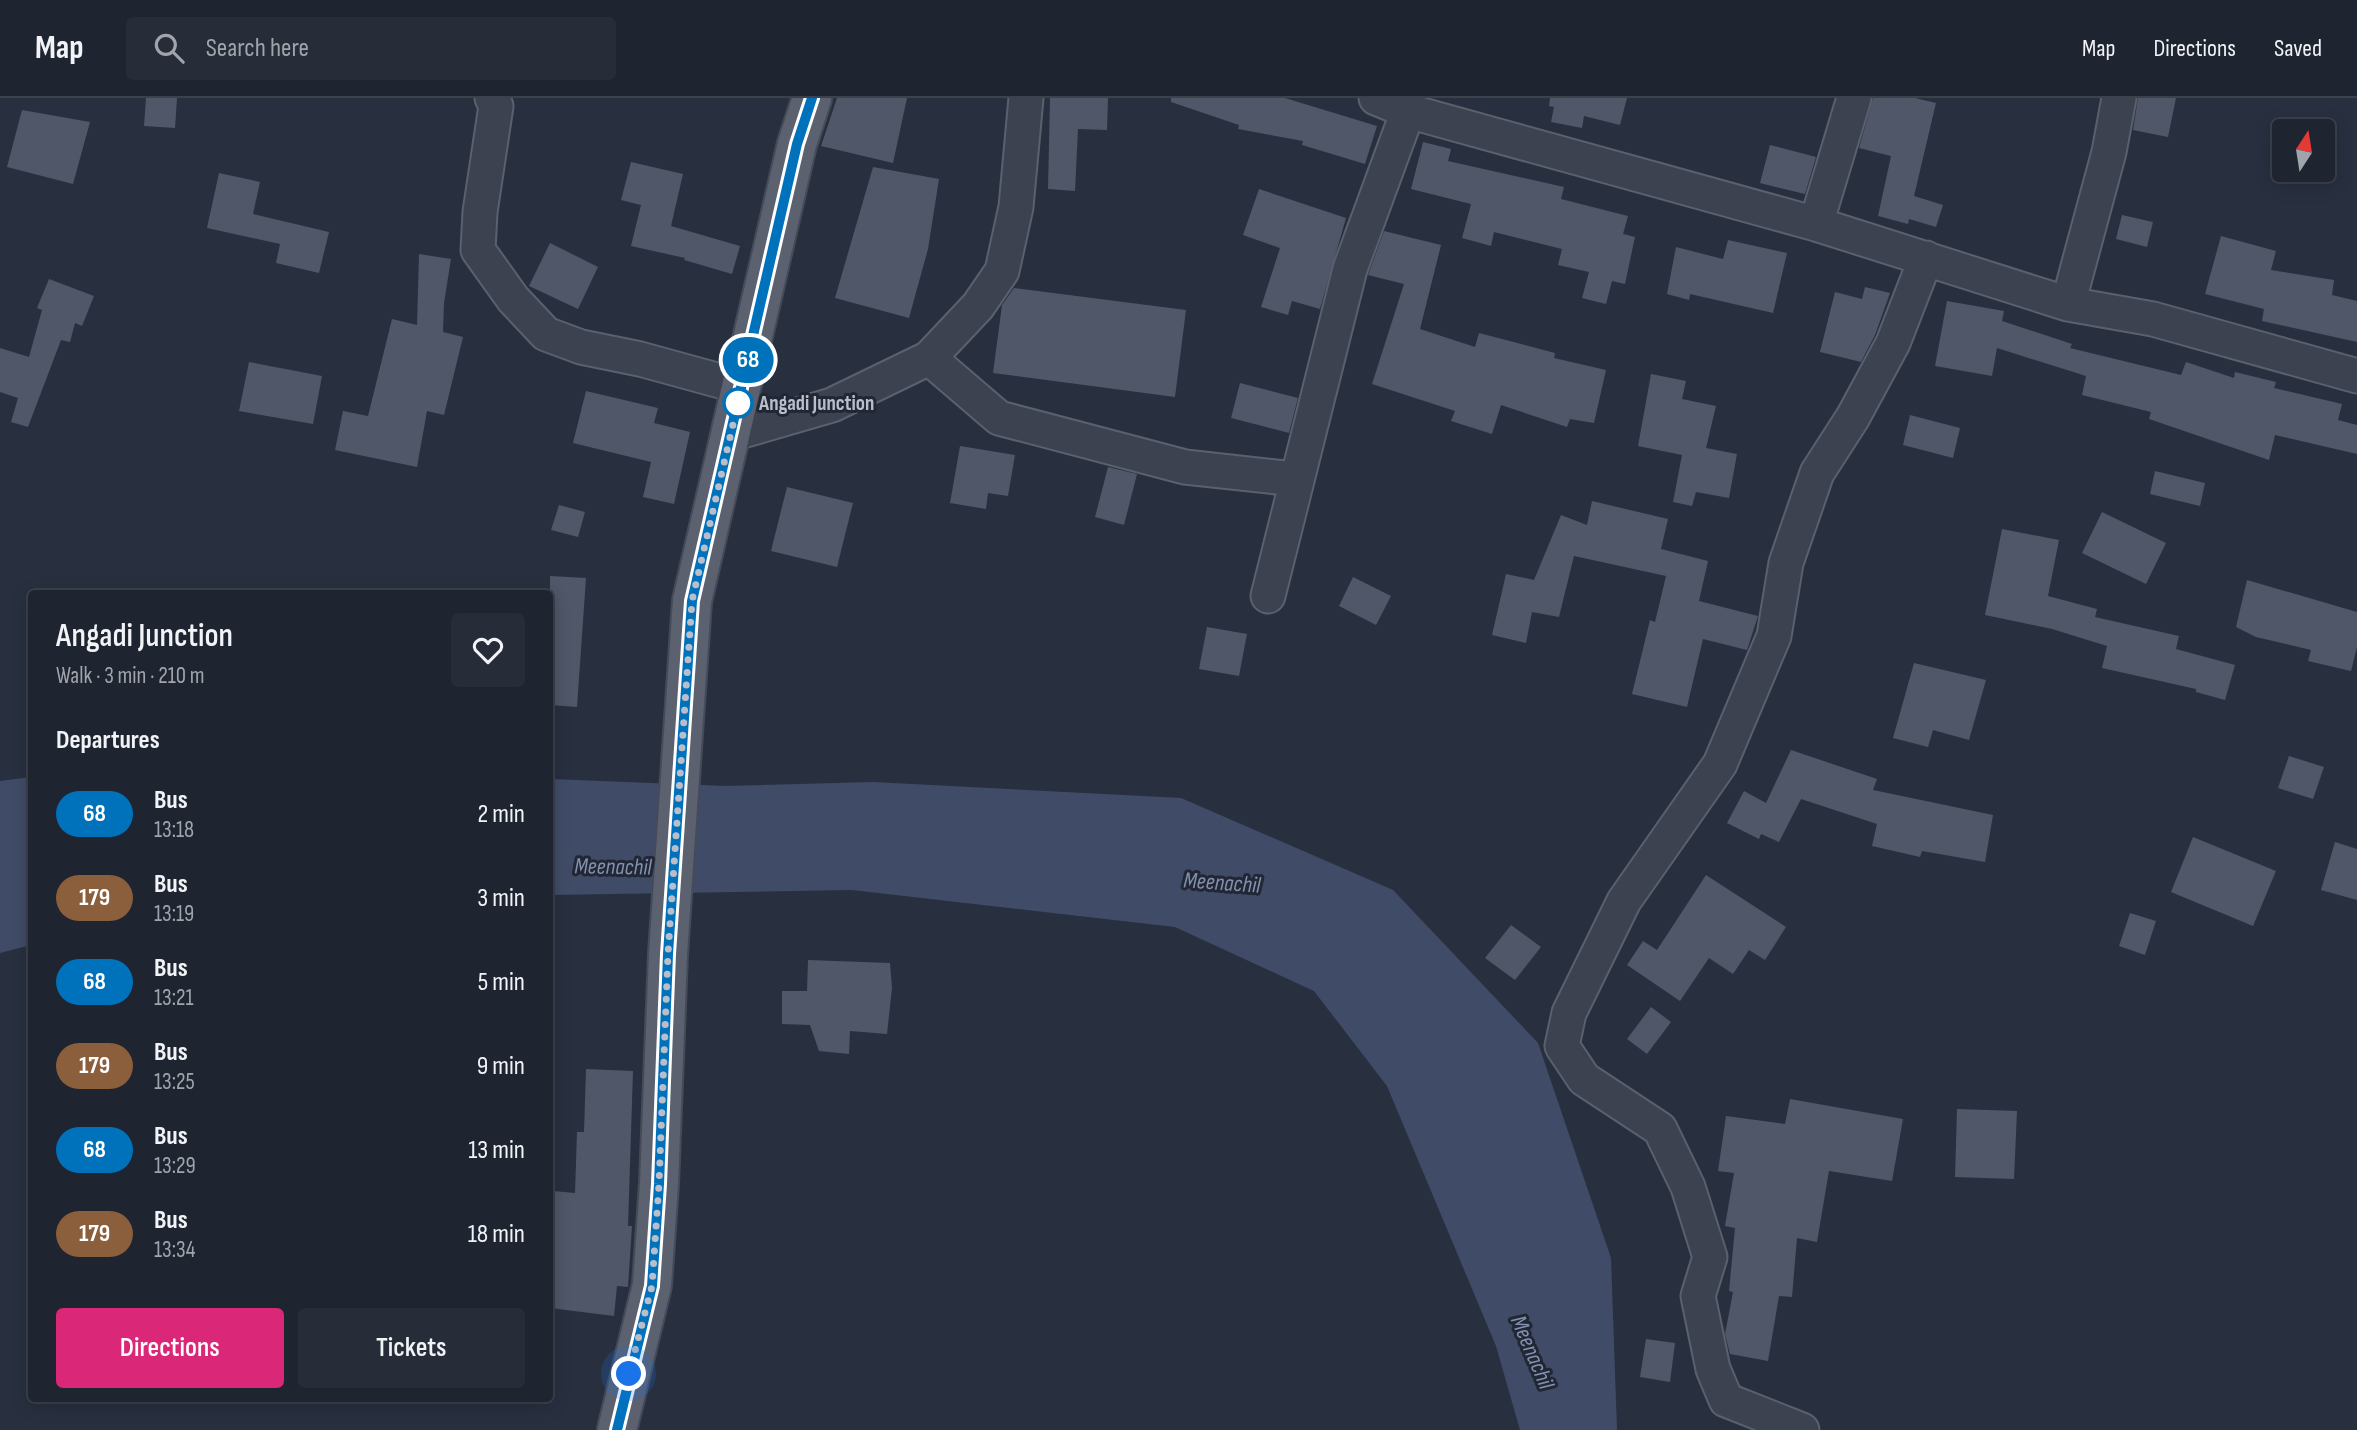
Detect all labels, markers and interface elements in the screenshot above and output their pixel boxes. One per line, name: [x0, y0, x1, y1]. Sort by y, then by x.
search box: [126, 17, 616, 80]
text: Map: [35, 28, 84, 68]
icon: search: [150, 29, 188, 67]
text: Search here: [206, 33, 309, 64]
text: Map: [2082, 34, 2115, 63]
text: Directions: [2153, 34, 2236, 63]
text: Saved: [2274, 34, 2322, 63]
north arrow: [2272, 119, 2334, 182]
map controls: [2272, 119, 2335, 182]
line badge: 68: [716, 337, 780, 383]
text: 68: [737, 345, 759, 374]
marker: Angadi Junction: [723, 388, 753, 418]
place label: Angadi Junction: [758, 391, 874, 416]
button: heart: [451, 613, 525, 687]
text: Angadi Junction: [56, 616, 233, 656]
text: Walk · 3 min · 210 m: [56, 662, 205, 690]
text: Departures: [56, 725, 160, 756]
text: Bus: [154, 785, 188, 816]
text: 68: [83, 799, 106, 828]
text: 2 min: [477, 799, 525, 830]
text: 13:18: [154, 816, 194, 844]
water label: Meenachil: [574, 852, 653, 882]
water label: Meenachil: [1182, 866, 1262, 900]
text: Bus: [154, 869, 188, 900]
text: 179: [79, 883, 110, 912]
text: 3 min: [477, 883, 525, 914]
text: 13:19: [154, 900, 194, 928]
text: Bus: [154, 953, 188, 984]
text: 68: [83, 967, 106, 996]
text: 5 min: [478, 967, 525, 998]
text: 13:21: [154, 984, 194, 1012]
text: Bus: [154, 1037, 188, 1068]
text: 179: [79, 1051, 110, 1080]
text: 9 min: [477, 1051, 525, 1082]
text: 13:25: [154, 1068, 195, 1096]
text: Bus: [154, 1121, 188, 1152]
text: 68: [83, 1135, 106, 1164]
text: 13 min: [468, 1135, 525, 1166]
text: 13:29: [154, 1152, 196, 1180]
text: Bus: [154, 1205, 188, 1236]
text: 179: [79, 1219, 110, 1248]
text: 18 min: [468, 1219, 525, 1250]
text: 13:34: [154, 1236, 195, 1264]
button: Directions: [56, 1308, 284, 1388]
button: Tickets: [298, 1308, 525, 1388]
water label: Meenachil: [1504, 1311, 1560, 1394]
your location: [611, 1356, 646, 1391]

